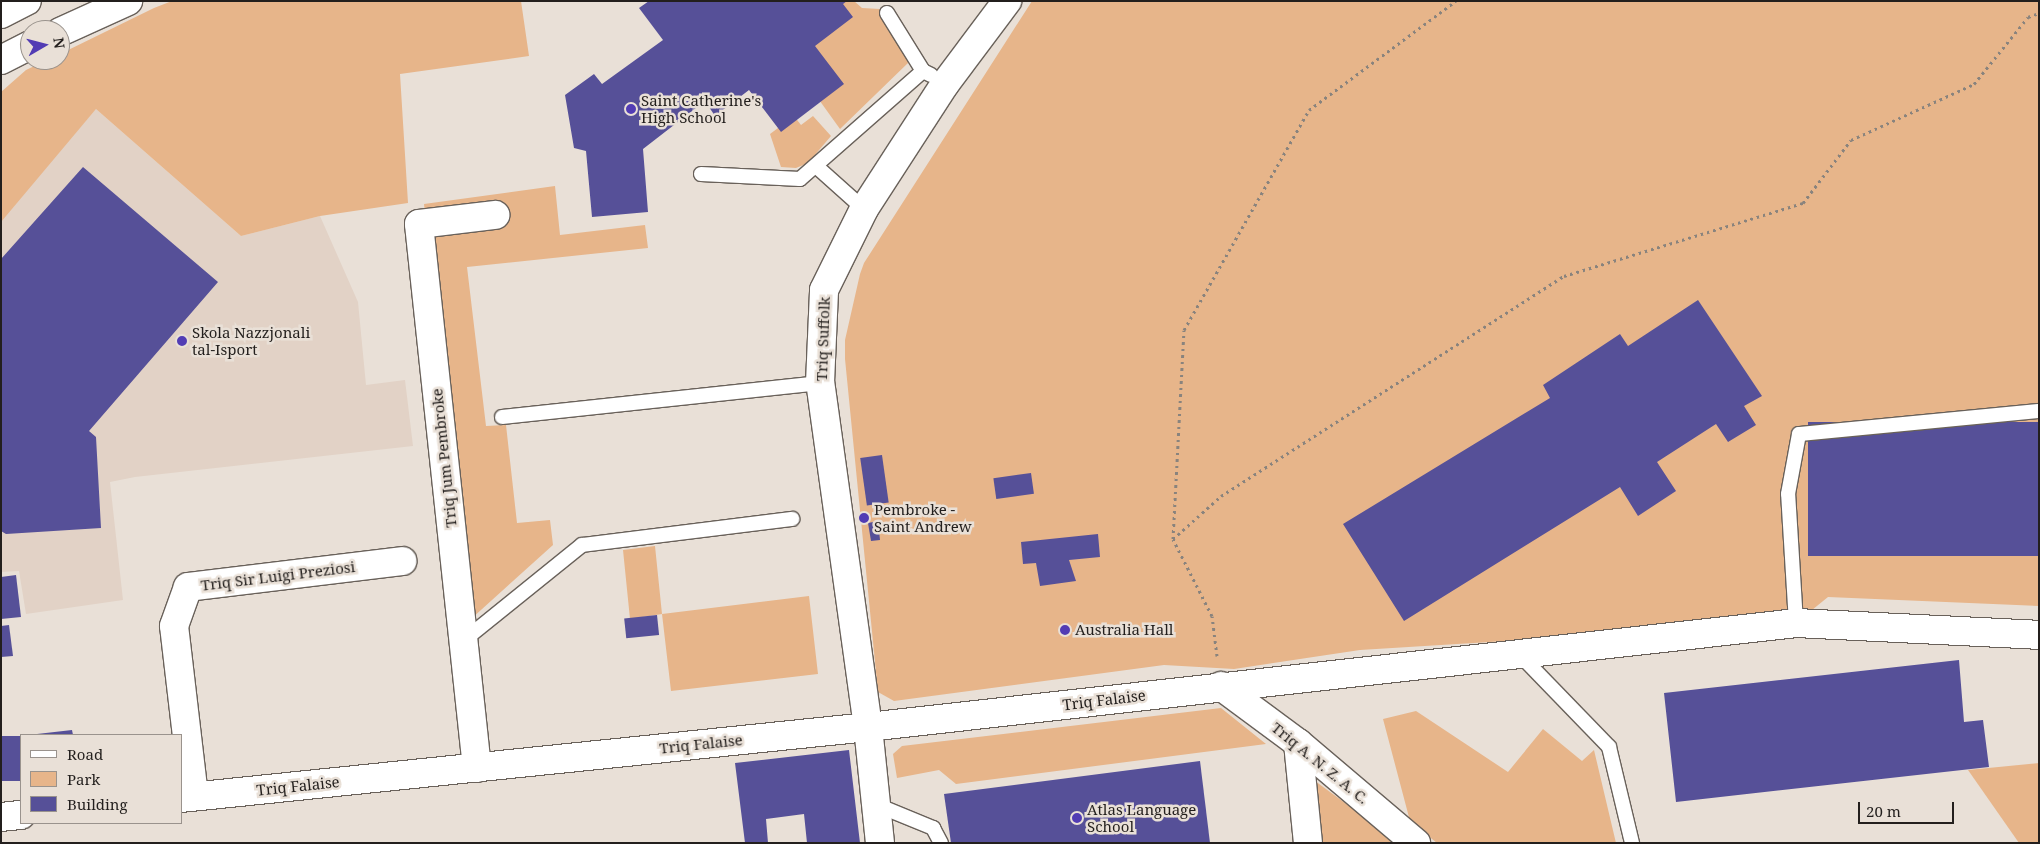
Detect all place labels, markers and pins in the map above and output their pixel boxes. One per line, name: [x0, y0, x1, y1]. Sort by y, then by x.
place label: Saint Catherine's High School: [641, 91, 761, 126]
marker: Saint Catherine's High School: [625, 103, 637, 115]
place label: Skola Nazzjonali tal-Isport: [192, 323, 310, 358]
marker: Skola Nazzjonali tal-Isport: [176, 335, 188, 347]
place label: Pembroke - Saint Andrew: [874, 500, 972, 535]
marker: Pembroke - Saint Andrew: [858, 512, 870, 524]
place label: Australia Hall: [1075, 621, 1173, 639]
marker: Australia Hall: [1059, 624, 1071, 636]
place label: Atlas Language School: [1087, 800, 1196, 835]
marker: Atlas Language School: [1071, 812, 1083, 824]

